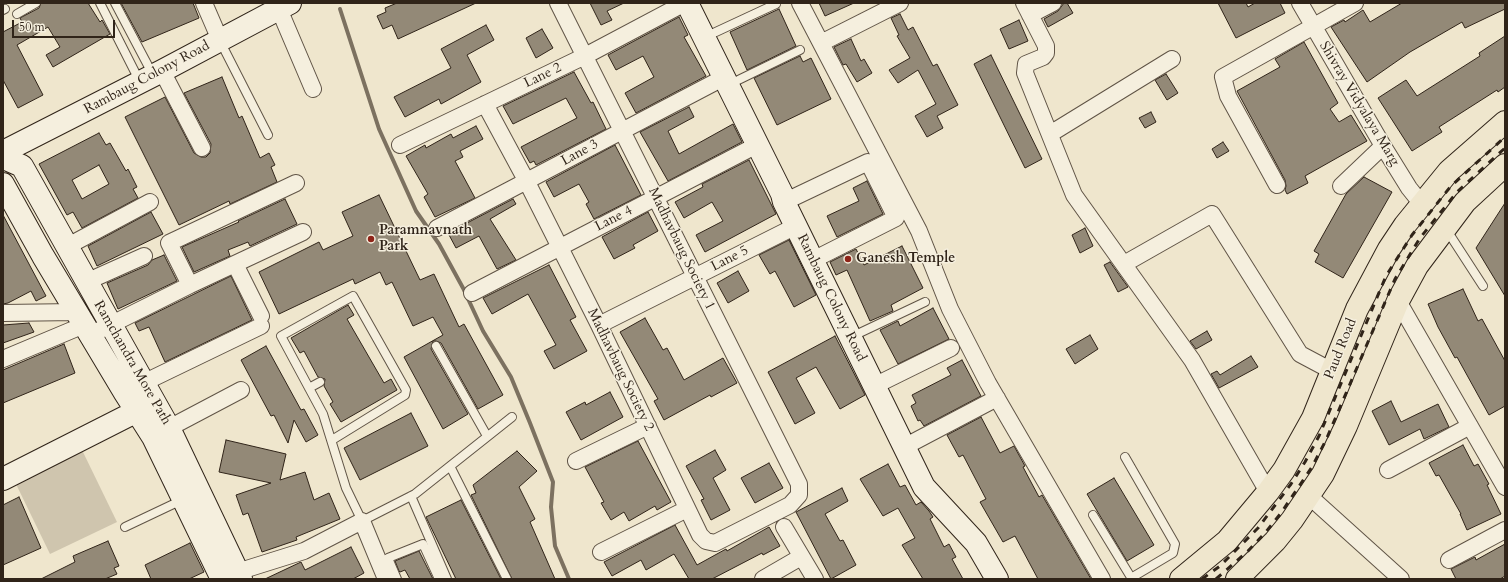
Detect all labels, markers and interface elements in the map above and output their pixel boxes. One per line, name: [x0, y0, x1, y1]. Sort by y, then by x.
scale bar: [14, 12, 117, 38]
text: 50 m: [19, 19, 45, 35]
street label: Rambaug Colony Road: [81, 38, 213, 118]
street label: Shivray Vidyalaya Marg: [1315, 39, 1403, 169]
street label: Lane 2: [521, 60, 565, 92]
street label: Lane 3: [559, 136, 601, 170]
street label: Madhavbaug Society 1: [644, 185, 718, 313]
street label: Lane 4: [592, 202, 636, 236]
place label: Paramnavnath Park: [379, 223, 472, 256]
street label: Rambaug Colony Road: [793, 232, 869, 364]
marker: Paramnavnath Park: [366, 234, 376, 244]
street label: Lane 5: [708, 242, 752, 276]
place label: Ganesh Temple: [856, 251, 955, 267]
marker: Ganesh Temple: [843, 254, 853, 264]
street label: Ramchandra More Path: [90, 298, 174, 428]
street label: Madhavbaug Society 2: [583, 306, 657, 434]
street label: Paud Road: [1321, 316, 1361, 382]

